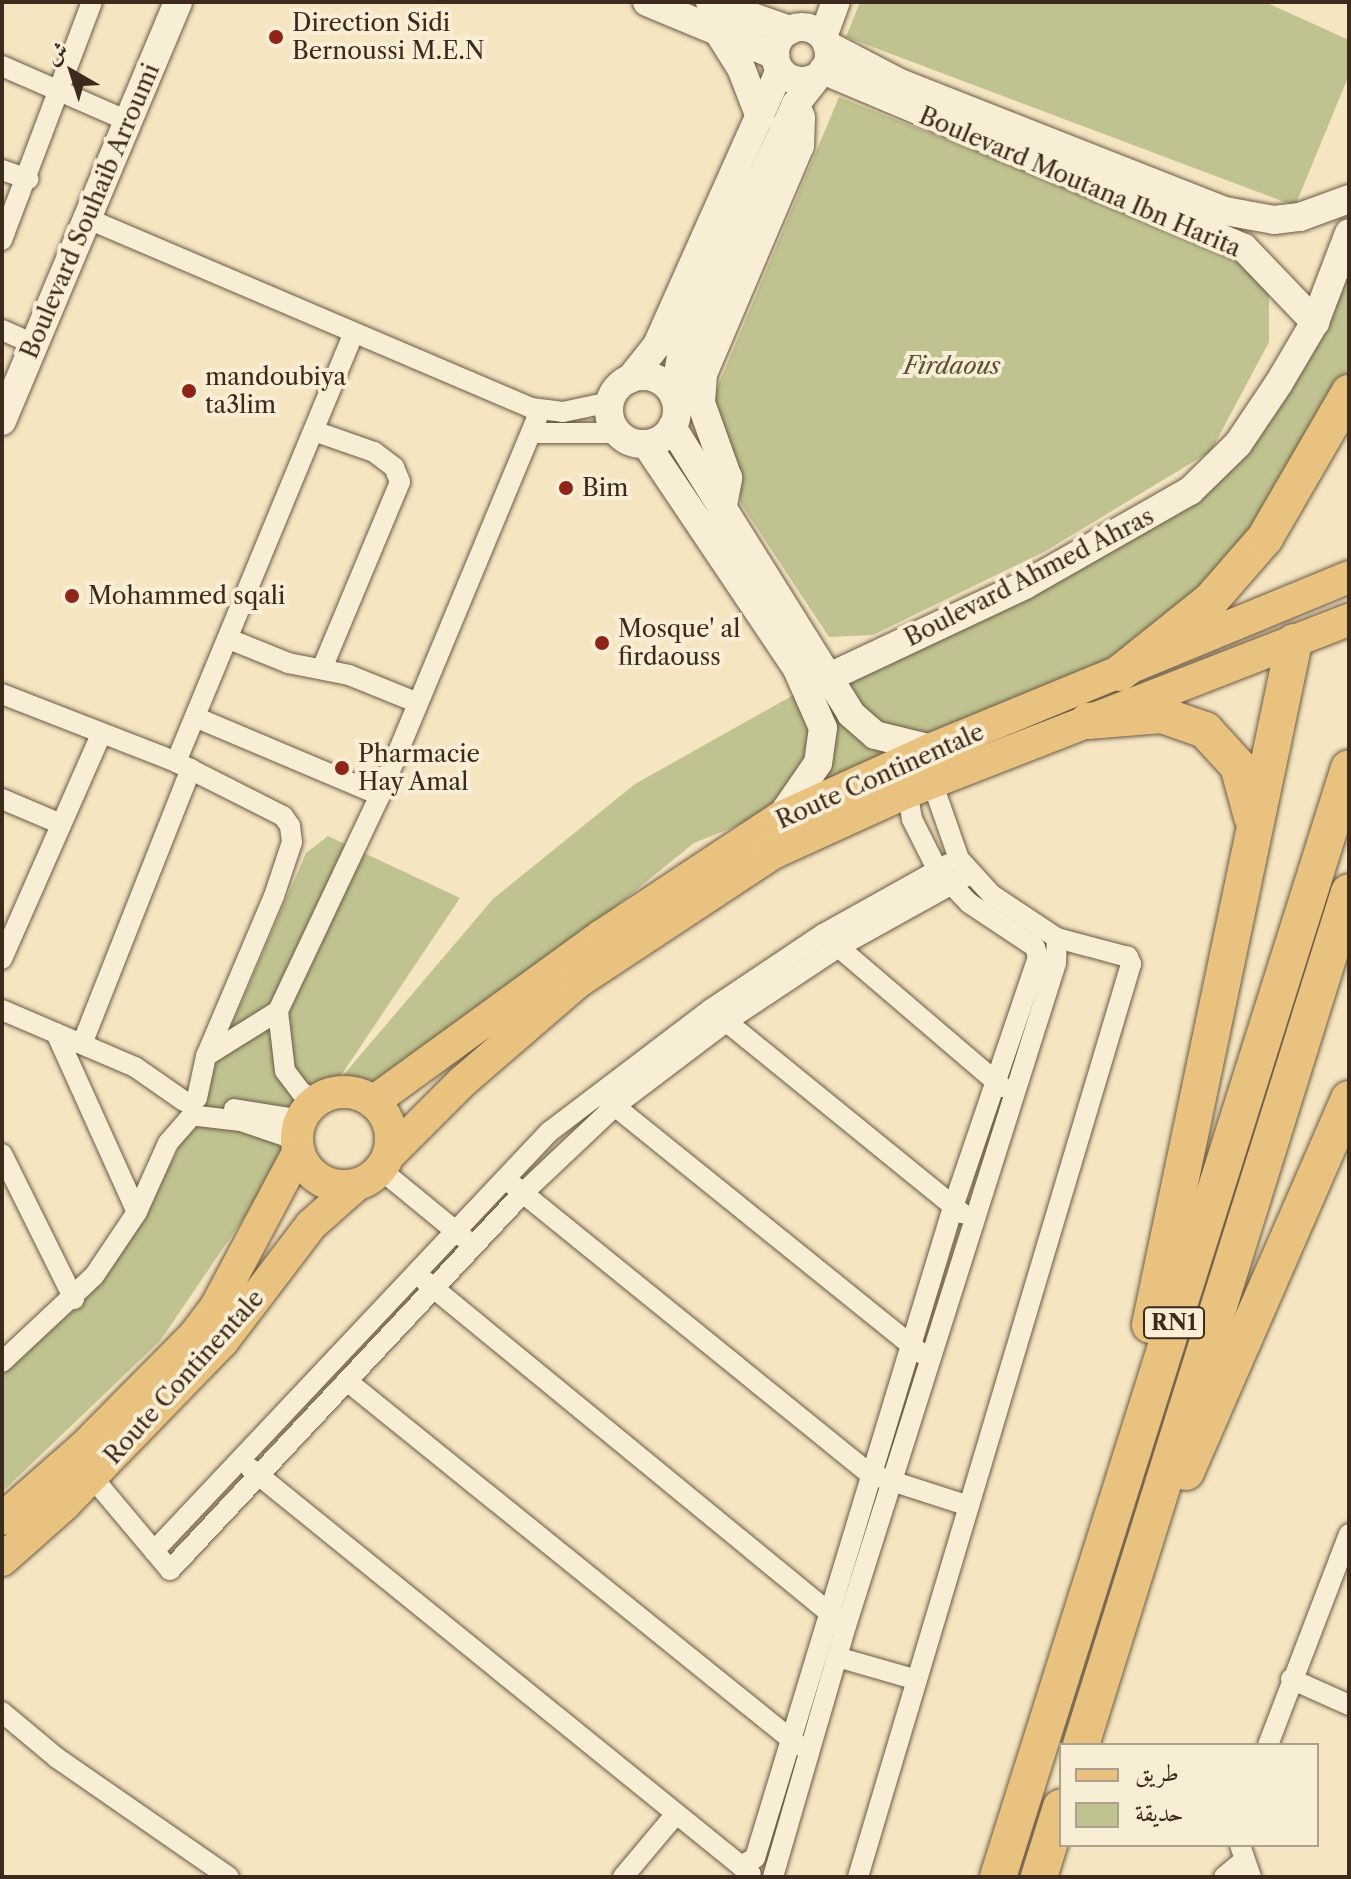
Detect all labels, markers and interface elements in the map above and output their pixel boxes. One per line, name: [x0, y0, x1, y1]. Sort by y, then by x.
place label: Direction Sidi Bernoussi M.E.N: [292, 9, 485, 65]
marker: Direction Sidi Bernoussi M.E.N: [267, 28, 285, 46]
north arrow: [32, 32, 112, 112]
text: ش: [40, 36, 74, 70]
street label: Boulevard Souhaib Arroumi: [14, 59, 166, 363]
street label: Boulevard Moutana Ibn Harita: [915, 101, 1245, 263]
park label: Firdaous: [903, 352, 1001, 380]
place label: mandoubiya ta3lim: [205, 363, 346, 419]
marker: mandoubiya ta3lim: [180, 382, 198, 400]
place label: Bim: [582, 474, 628, 502]
marker: Bim: [557, 479, 575, 497]
street label: Boulevard Ahmed Ahras: [899, 501, 1159, 653]
place label: Mohammed sqali: [88, 582, 285, 610]
marker: Mohammed sqali: [63, 587, 81, 605]
place label: Mosque' al firdaouss: [618, 615, 741, 671]
marker: Mosque' al firdaouss: [593, 634, 611, 652]
street label: Route Continentale: [772, 717, 988, 835]
place label: Pharmacie Hay Amal: [358, 740, 480, 796]
marker: Pharmacie Hay Amal: [333, 759, 351, 777]
street label: Route Continentale: [98, 1284, 270, 1470]
road number: RN1: [1142, 1305, 1206, 1341]
legend: [1059, 1743, 1319, 1847]
text: طريق: [1135, 1758, 1179, 1787]
text: حديقة: [1135, 1798, 1184, 1827]

